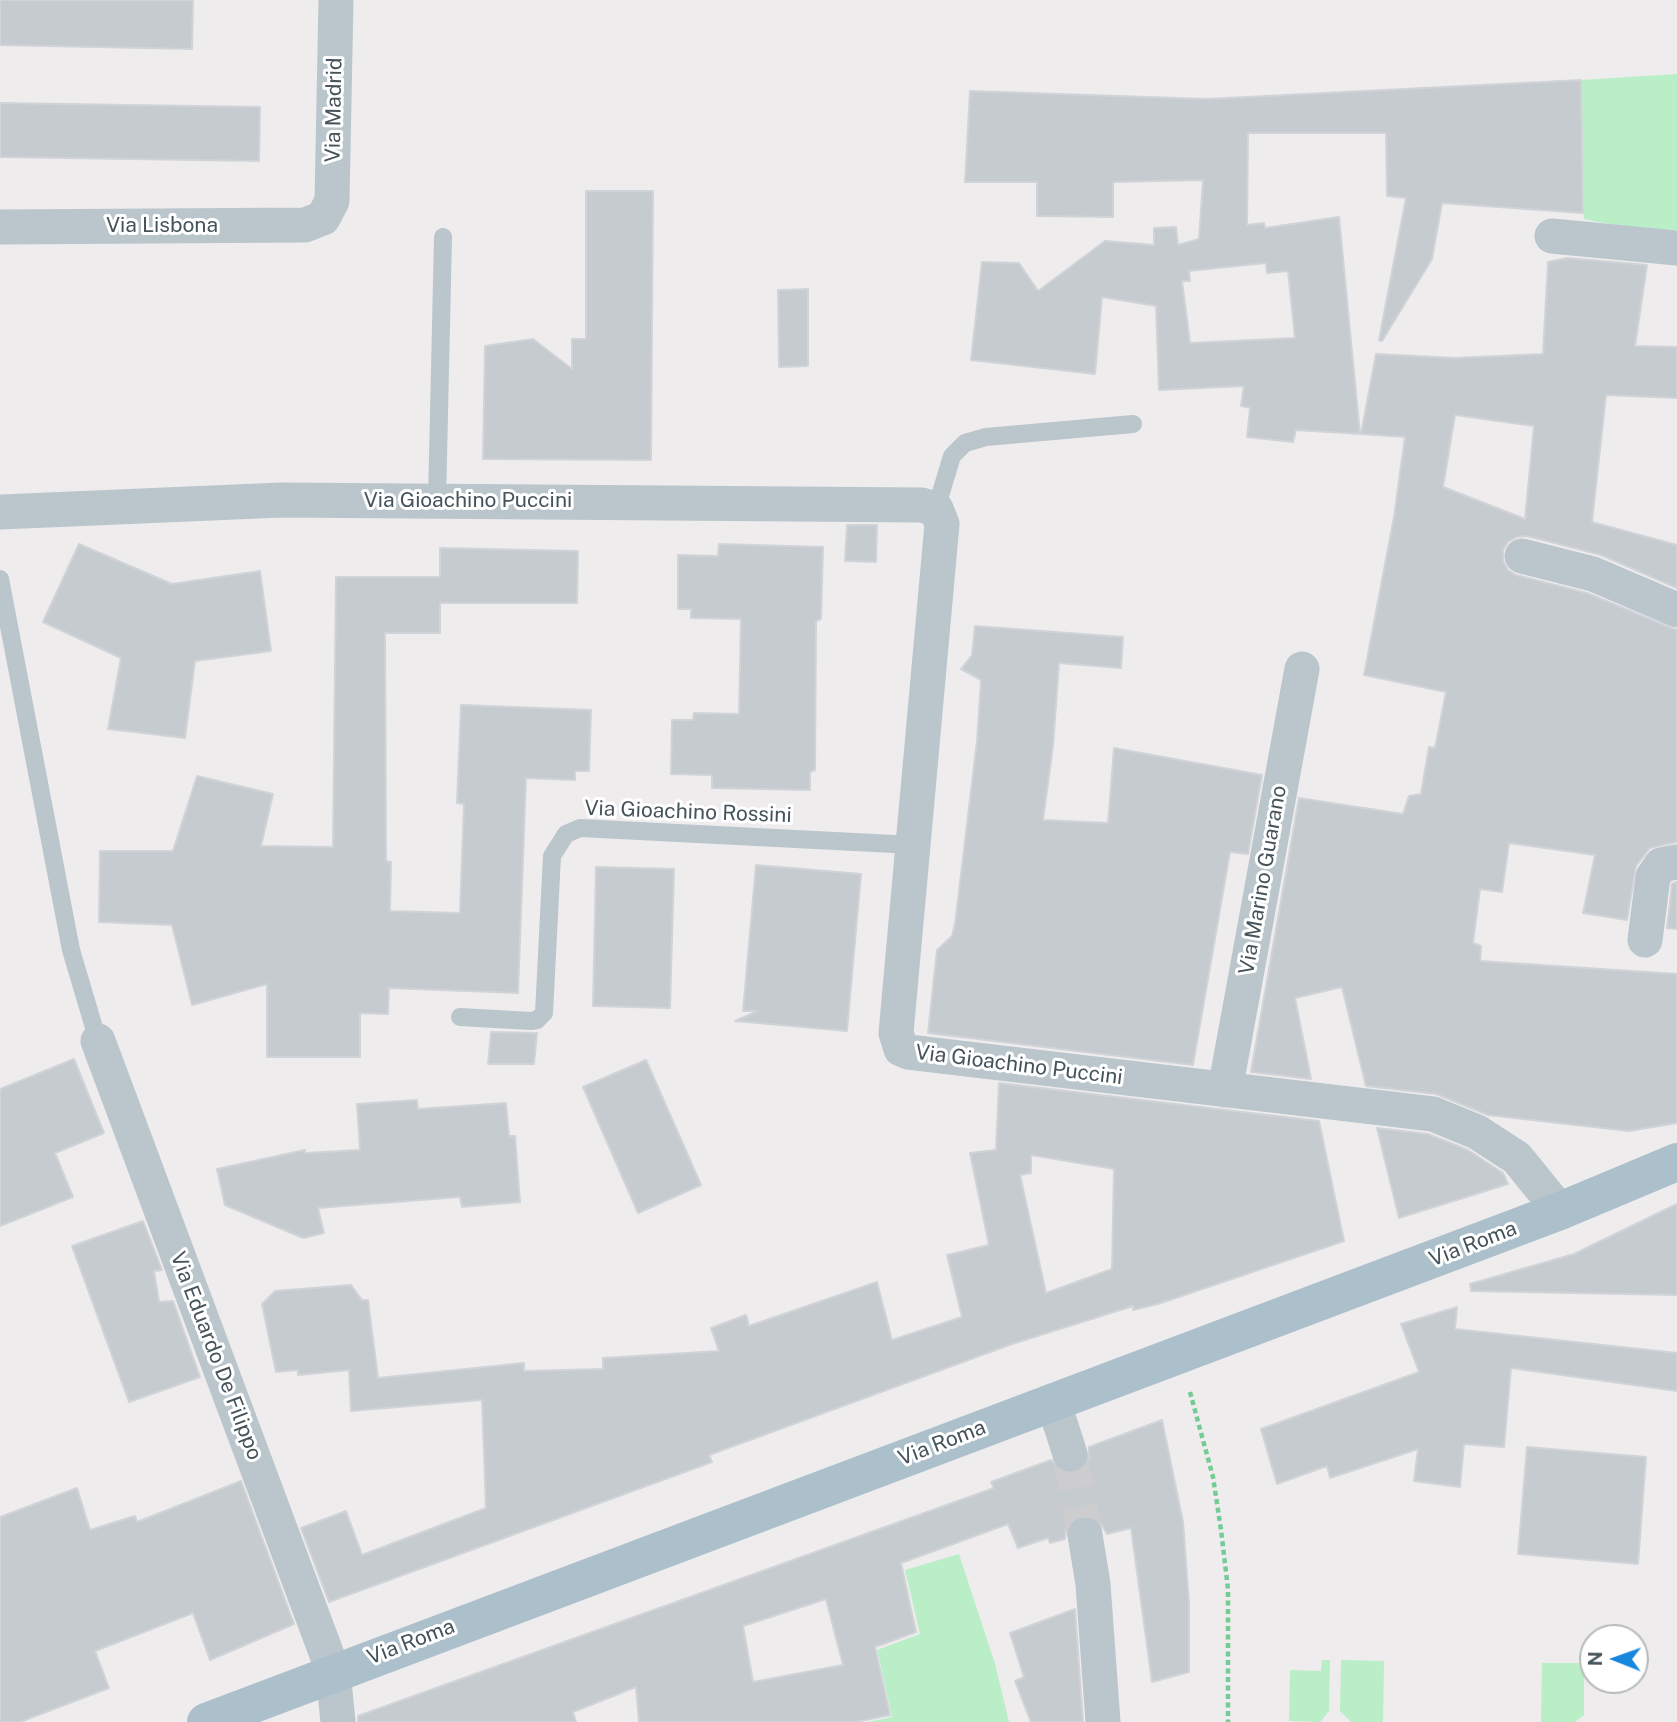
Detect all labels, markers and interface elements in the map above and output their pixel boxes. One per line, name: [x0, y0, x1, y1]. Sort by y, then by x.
street label: Via Madrid: [320, 57, 348, 163]
street label: Via Lisbona: [106, 213, 218, 239]
street label: Via Gioachino Puccini: [364, 488, 572, 514]
street label: Via Marino Guarano: [1234, 784, 1292, 976]
street label: Via Gioachino Rossini: [584, 796, 792, 828]
street label: Via Gioachino Puccini: [914, 1040, 1124, 1090]
street label: Via Roma: [1426, 1216, 1520, 1272]
street label: Via Eduardo De Filippo: [165, 1248, 267, 1464]
street label: Via Roma: [895, 1415, 989, 1471]
street label: Via Roma: [364, 1614, 458, 1670]
north arrow: [1579, 1624, 1649, 1694]
text: N: [1584, 1651, 1606, 1666]

